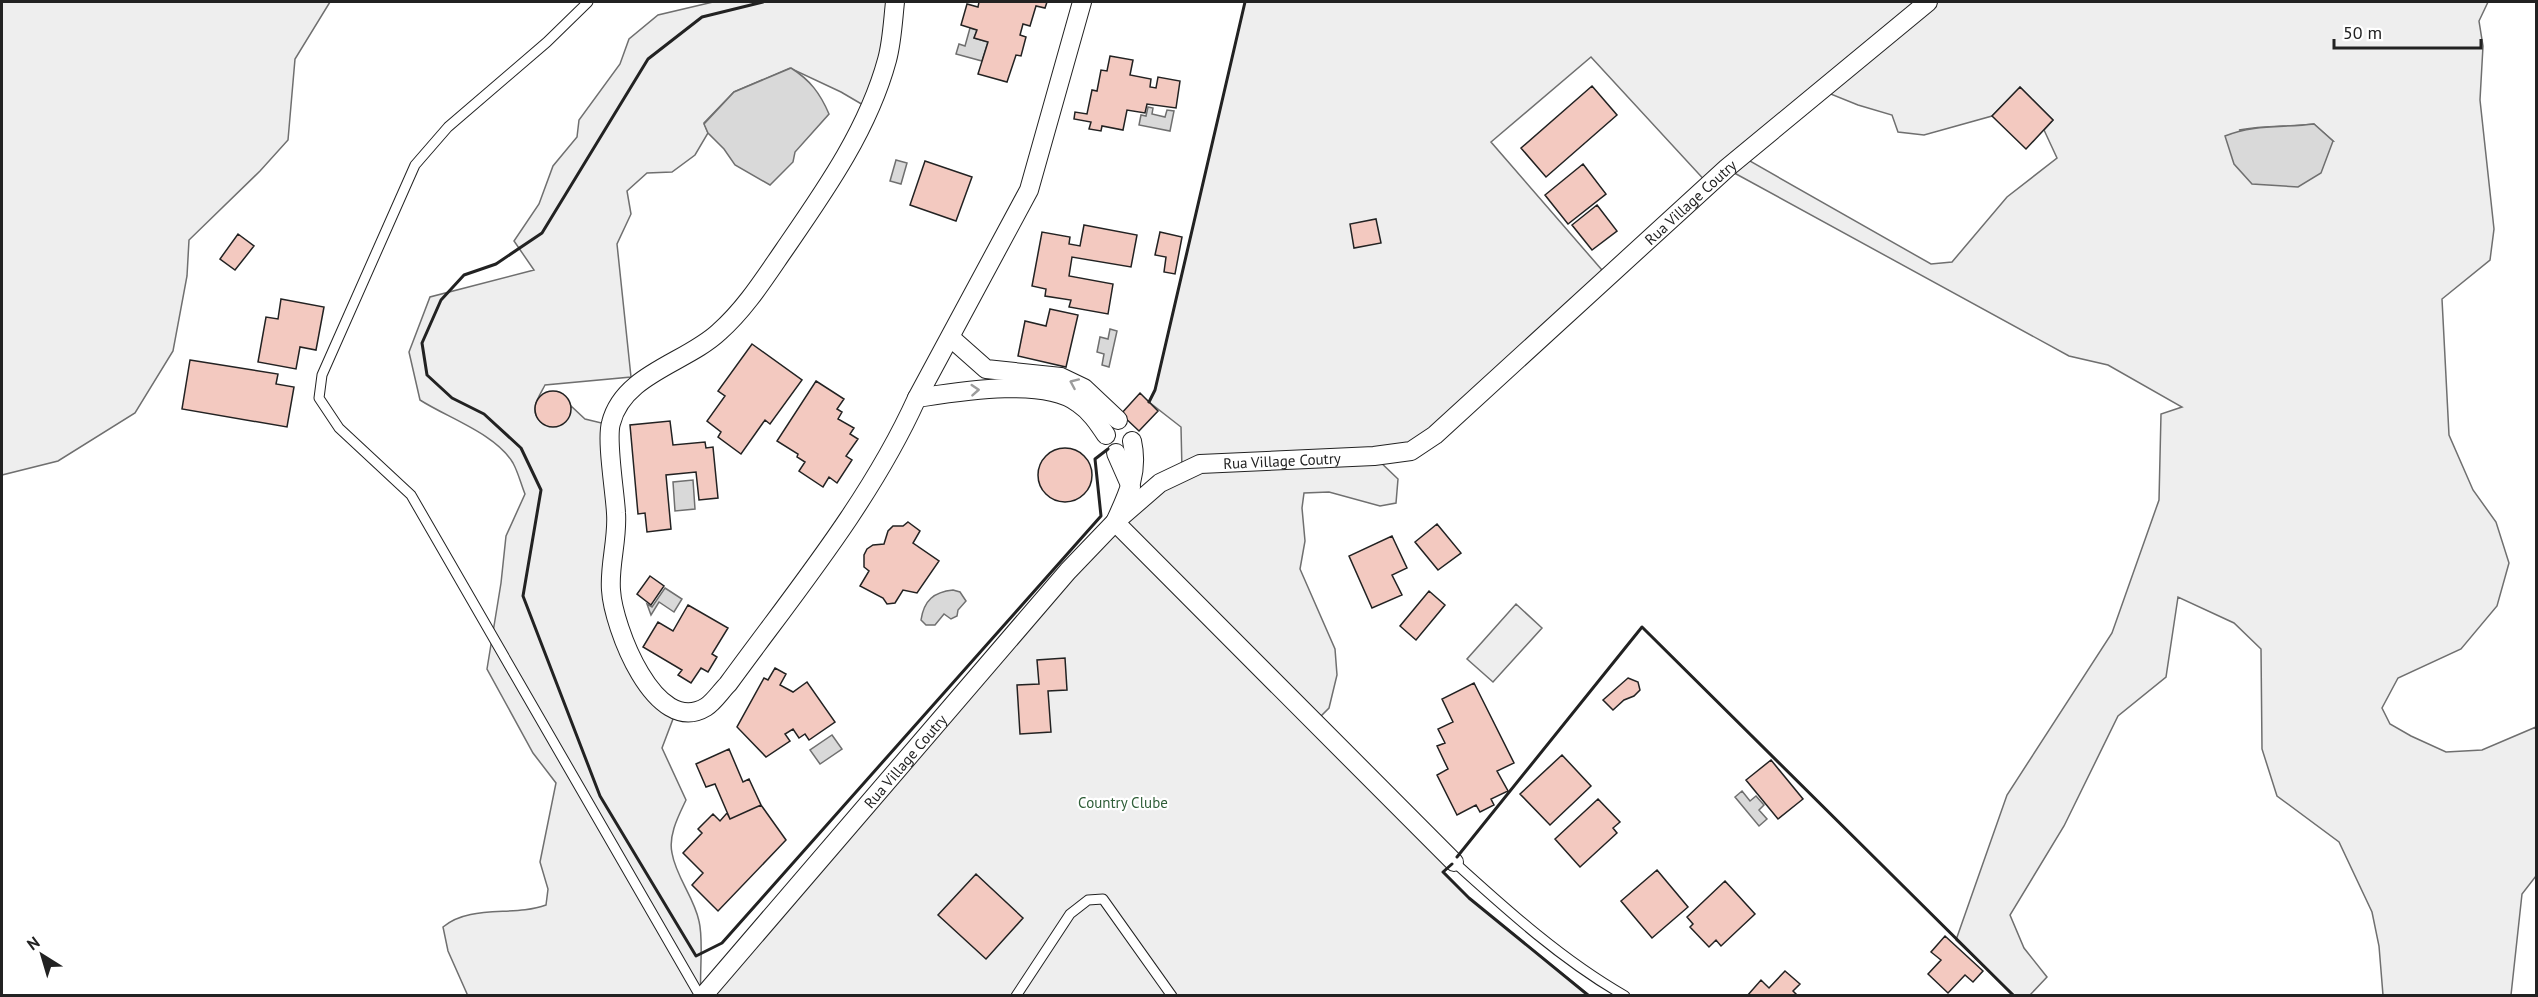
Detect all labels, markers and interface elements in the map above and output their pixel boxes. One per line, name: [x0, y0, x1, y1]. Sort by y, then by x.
scale bar: [2334, 12, 2481, 50]
text: 50 m: [2343, 21, 2382, 44]
street label: Rua Village Coutry: [1640, 155, 1740, 248]
one-way arrow: [1069, 379, 1080, 391]
one-way arrow: [970, 384, 979, 397]
street label: Rua Village Coutry: [1223, 448, 1341, 472]
street label: Rua Village Coutry: [859, 710, 951, 812]
park label: Country Clube: [1078, 793, 1168, 812]
north arrow: [12, 925, 72, 985]
text: N: [23, 932, 43, 954]

